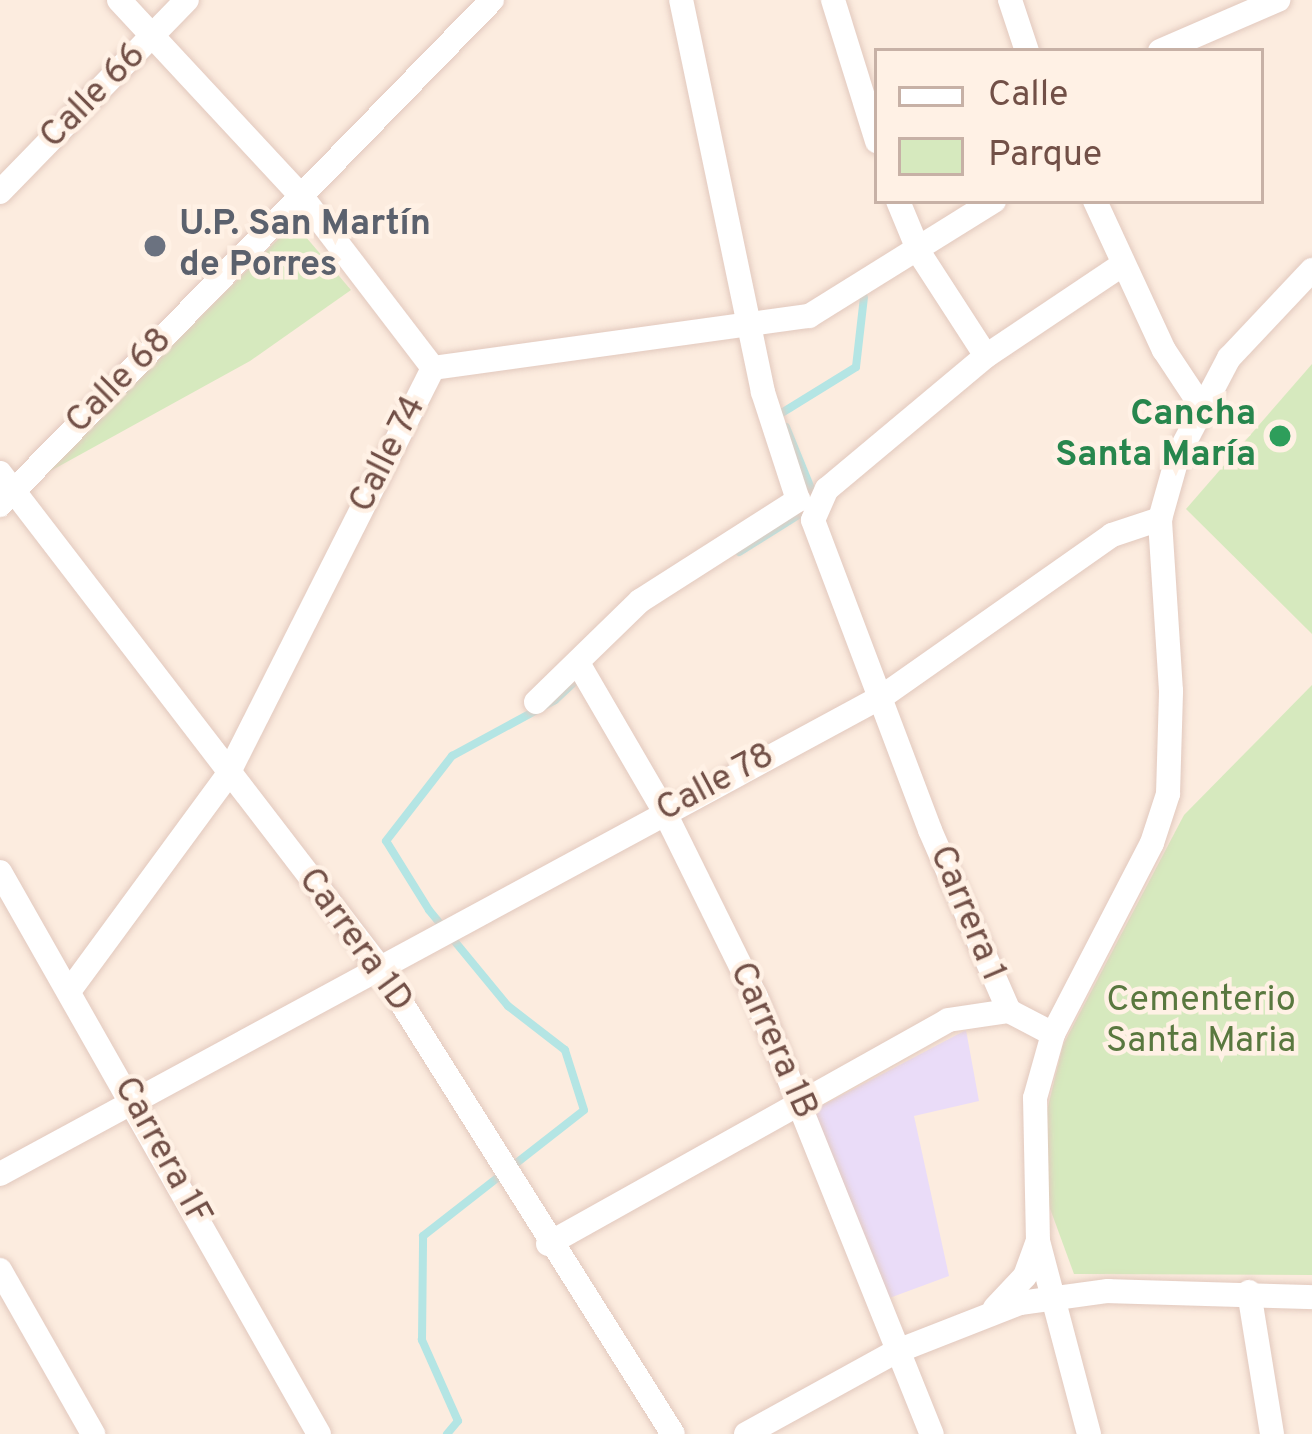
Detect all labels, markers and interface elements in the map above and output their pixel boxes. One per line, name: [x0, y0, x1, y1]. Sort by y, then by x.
street label: Calle 66: [32, 35, 156, 159]
legend: [874, 48, 1264, 204]
text: Calle: [988, 73, 1068, 119]
text: Parque: [988, 133, 1102, 179]
place label: U.P. San Martín de Porres: [179, 203, 431, 288]
marker: U.P. San Martín de Porres: [142, 233, 168, 259]
street label: Calle 68: [58, 320, 182, 444]
street label: Calle 74: [341, 389, 437, 521]
place label: Cancha Santa María: [1055, 393, 1256, 478]
marker: Cancha Santa María: [1267, 423, 1293, 449]
street label: Calle 78: [649, 735, 783, 833]
street label: Carrera 1: [918, 840, 1014, 988]
street label: Carrera 1D: [287, 860, 421, 1022]
street label: Carrera 1B: [718, 956, 826, 1126]
park label: Cementerio Santa Maria: [1106, 979, 1296, 1064]
street label: Carrera 1F: [102, 1070, 220, 1234]

